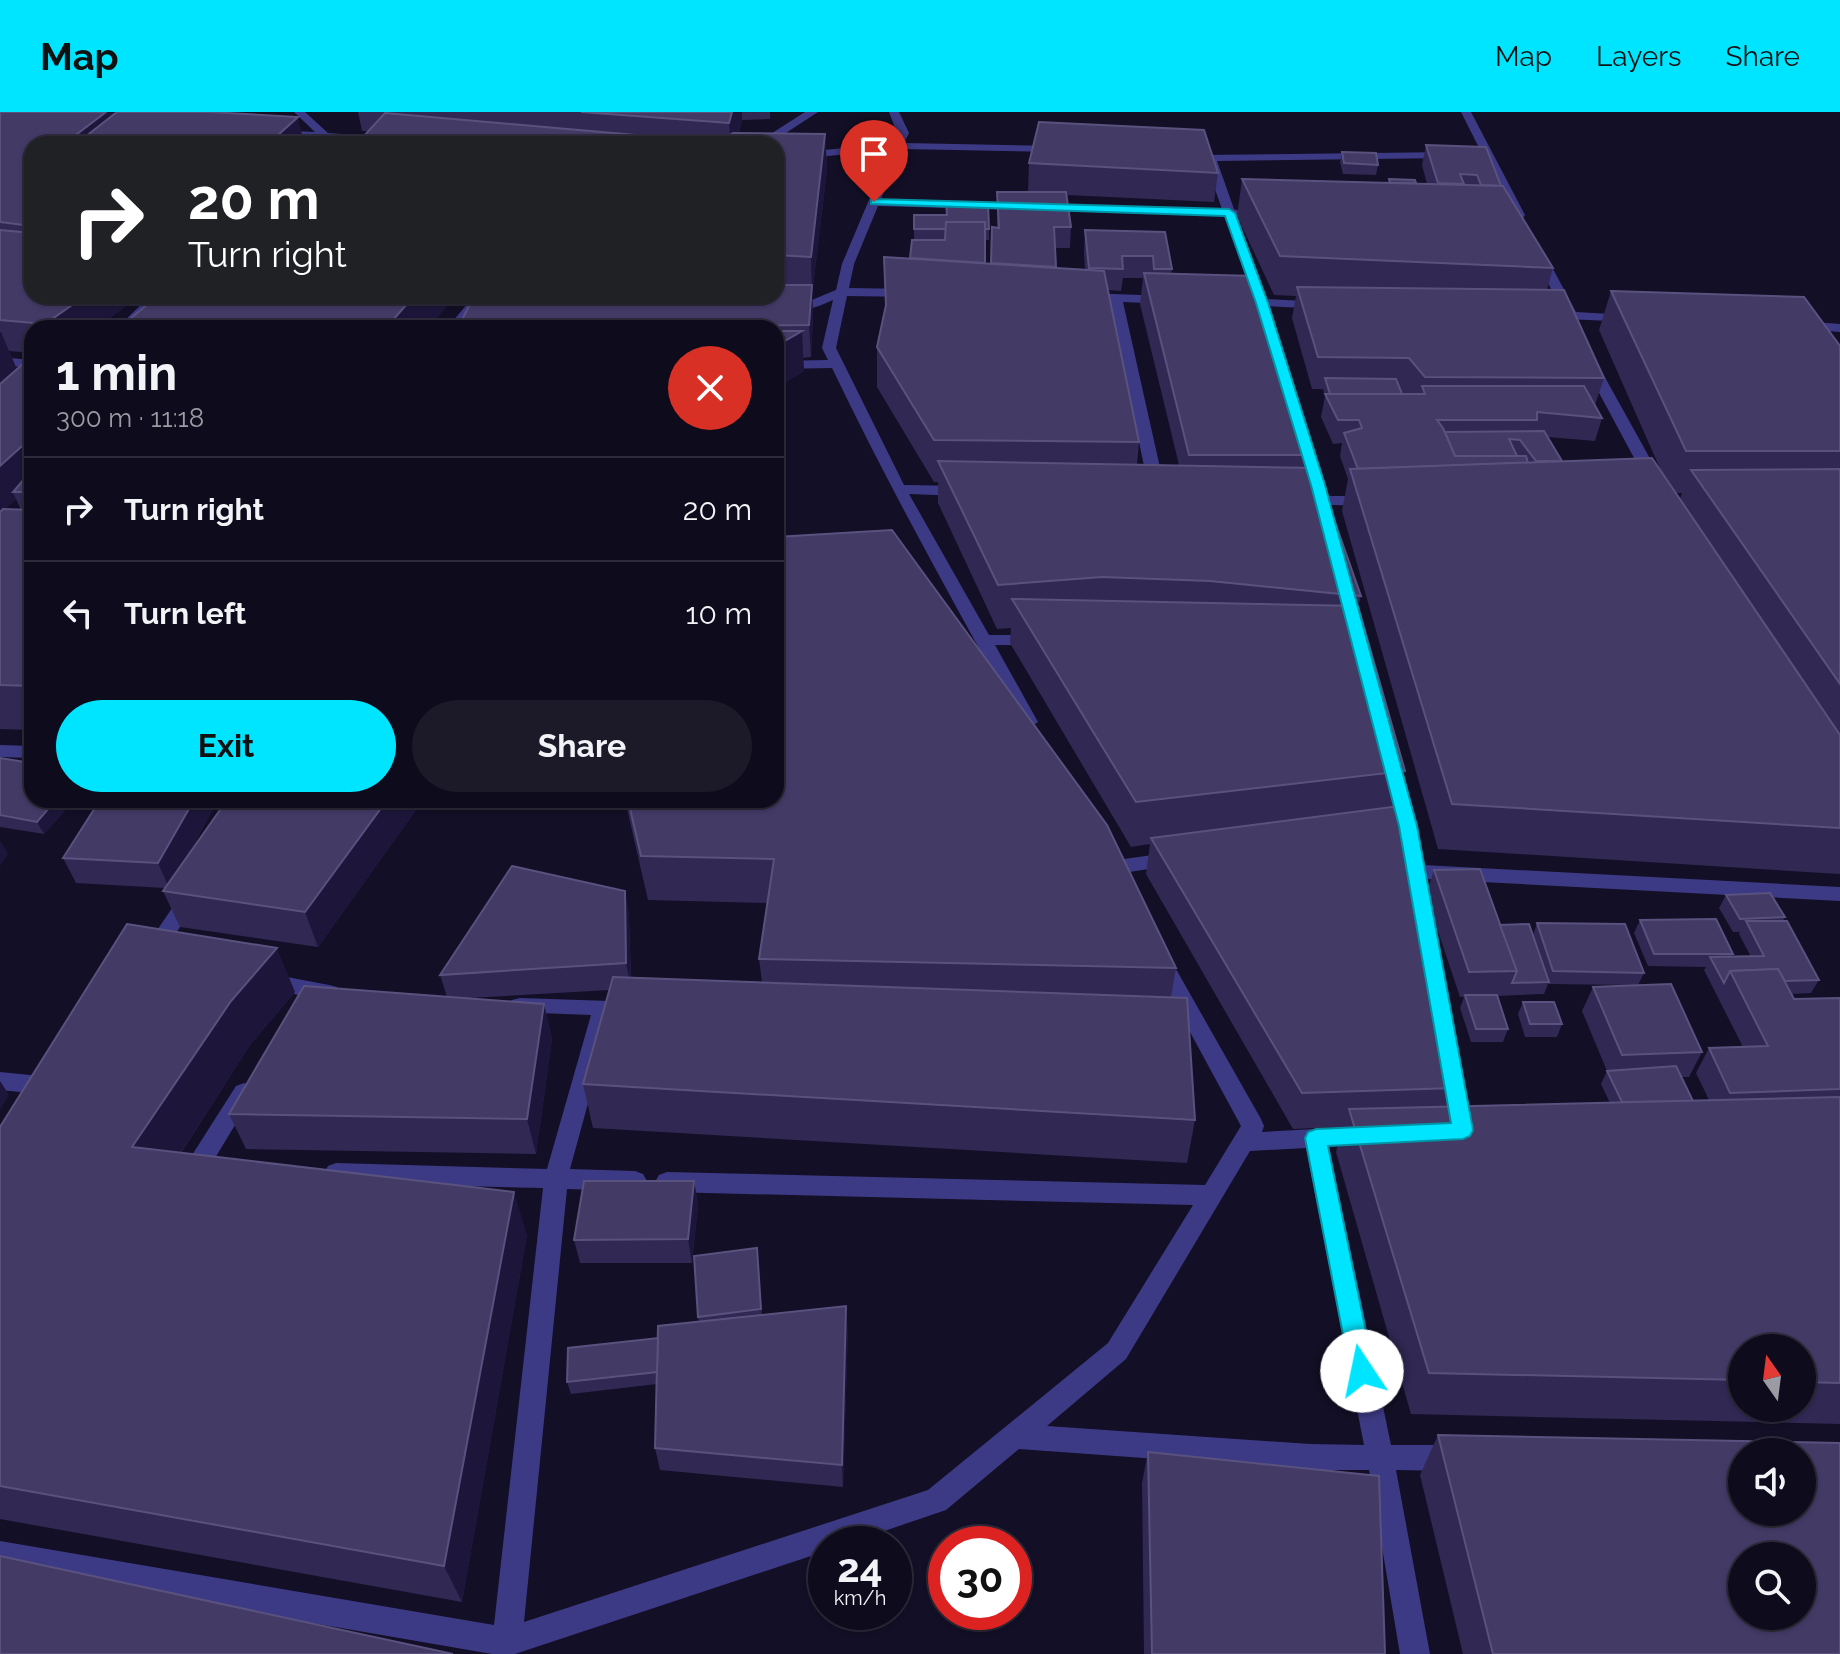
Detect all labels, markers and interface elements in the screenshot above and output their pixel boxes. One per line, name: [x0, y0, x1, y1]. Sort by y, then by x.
text: Map: [40, 34, 119, 79]
text: Map: [1495, 40, 1552, 73]
text: Layers: [1596, 40, 1682, 73]
text: Share: [1726, 40, 1800, 73]
pin: [840, 120, 908, 202]
icon: arrive: [852, 132, 896, 176]
text: 20 m: [188, 166, 320, 232]
icon: right: [56, 168, 160, 272]
text: Turn right: [188, 233, 347, 275]
text: 1 min: [56, 345, 177, 401]
button: close: [668, 346, 752, 430]
text: 300 m · 11:18: [56, 403, 204, 433]
icon: right: [56, 487, 100, 531]
text: Turn right: [124, 492, 264, 527]
text: 20 m: [683, 492, 752, 527]
icon: left: [56, 591, 100, 635]
text: Turn left: [124, 596, 246, 631]
text: 10 m: [686, 596, 752, 631]
button: Exit: [56, 700, 396, 792]
button: Share: [412, 700, 752, 792]
position arrow: [1320, 1329, 1404, 1413]
north arrow: [1728, 1334, 1816, 1422]
map controls: [1728, 1334, 1816, 1630]
button: sound: [1728, 1438, 1816, 1526]
speed limit sign: 30: [928, 1526, 1032, 1630]
button: search: [1728, 1542, 1816, 1630]
text: 24: [837, 1544, 883, 1591]
text: km/h: [834, 1586, 886, 1610]

